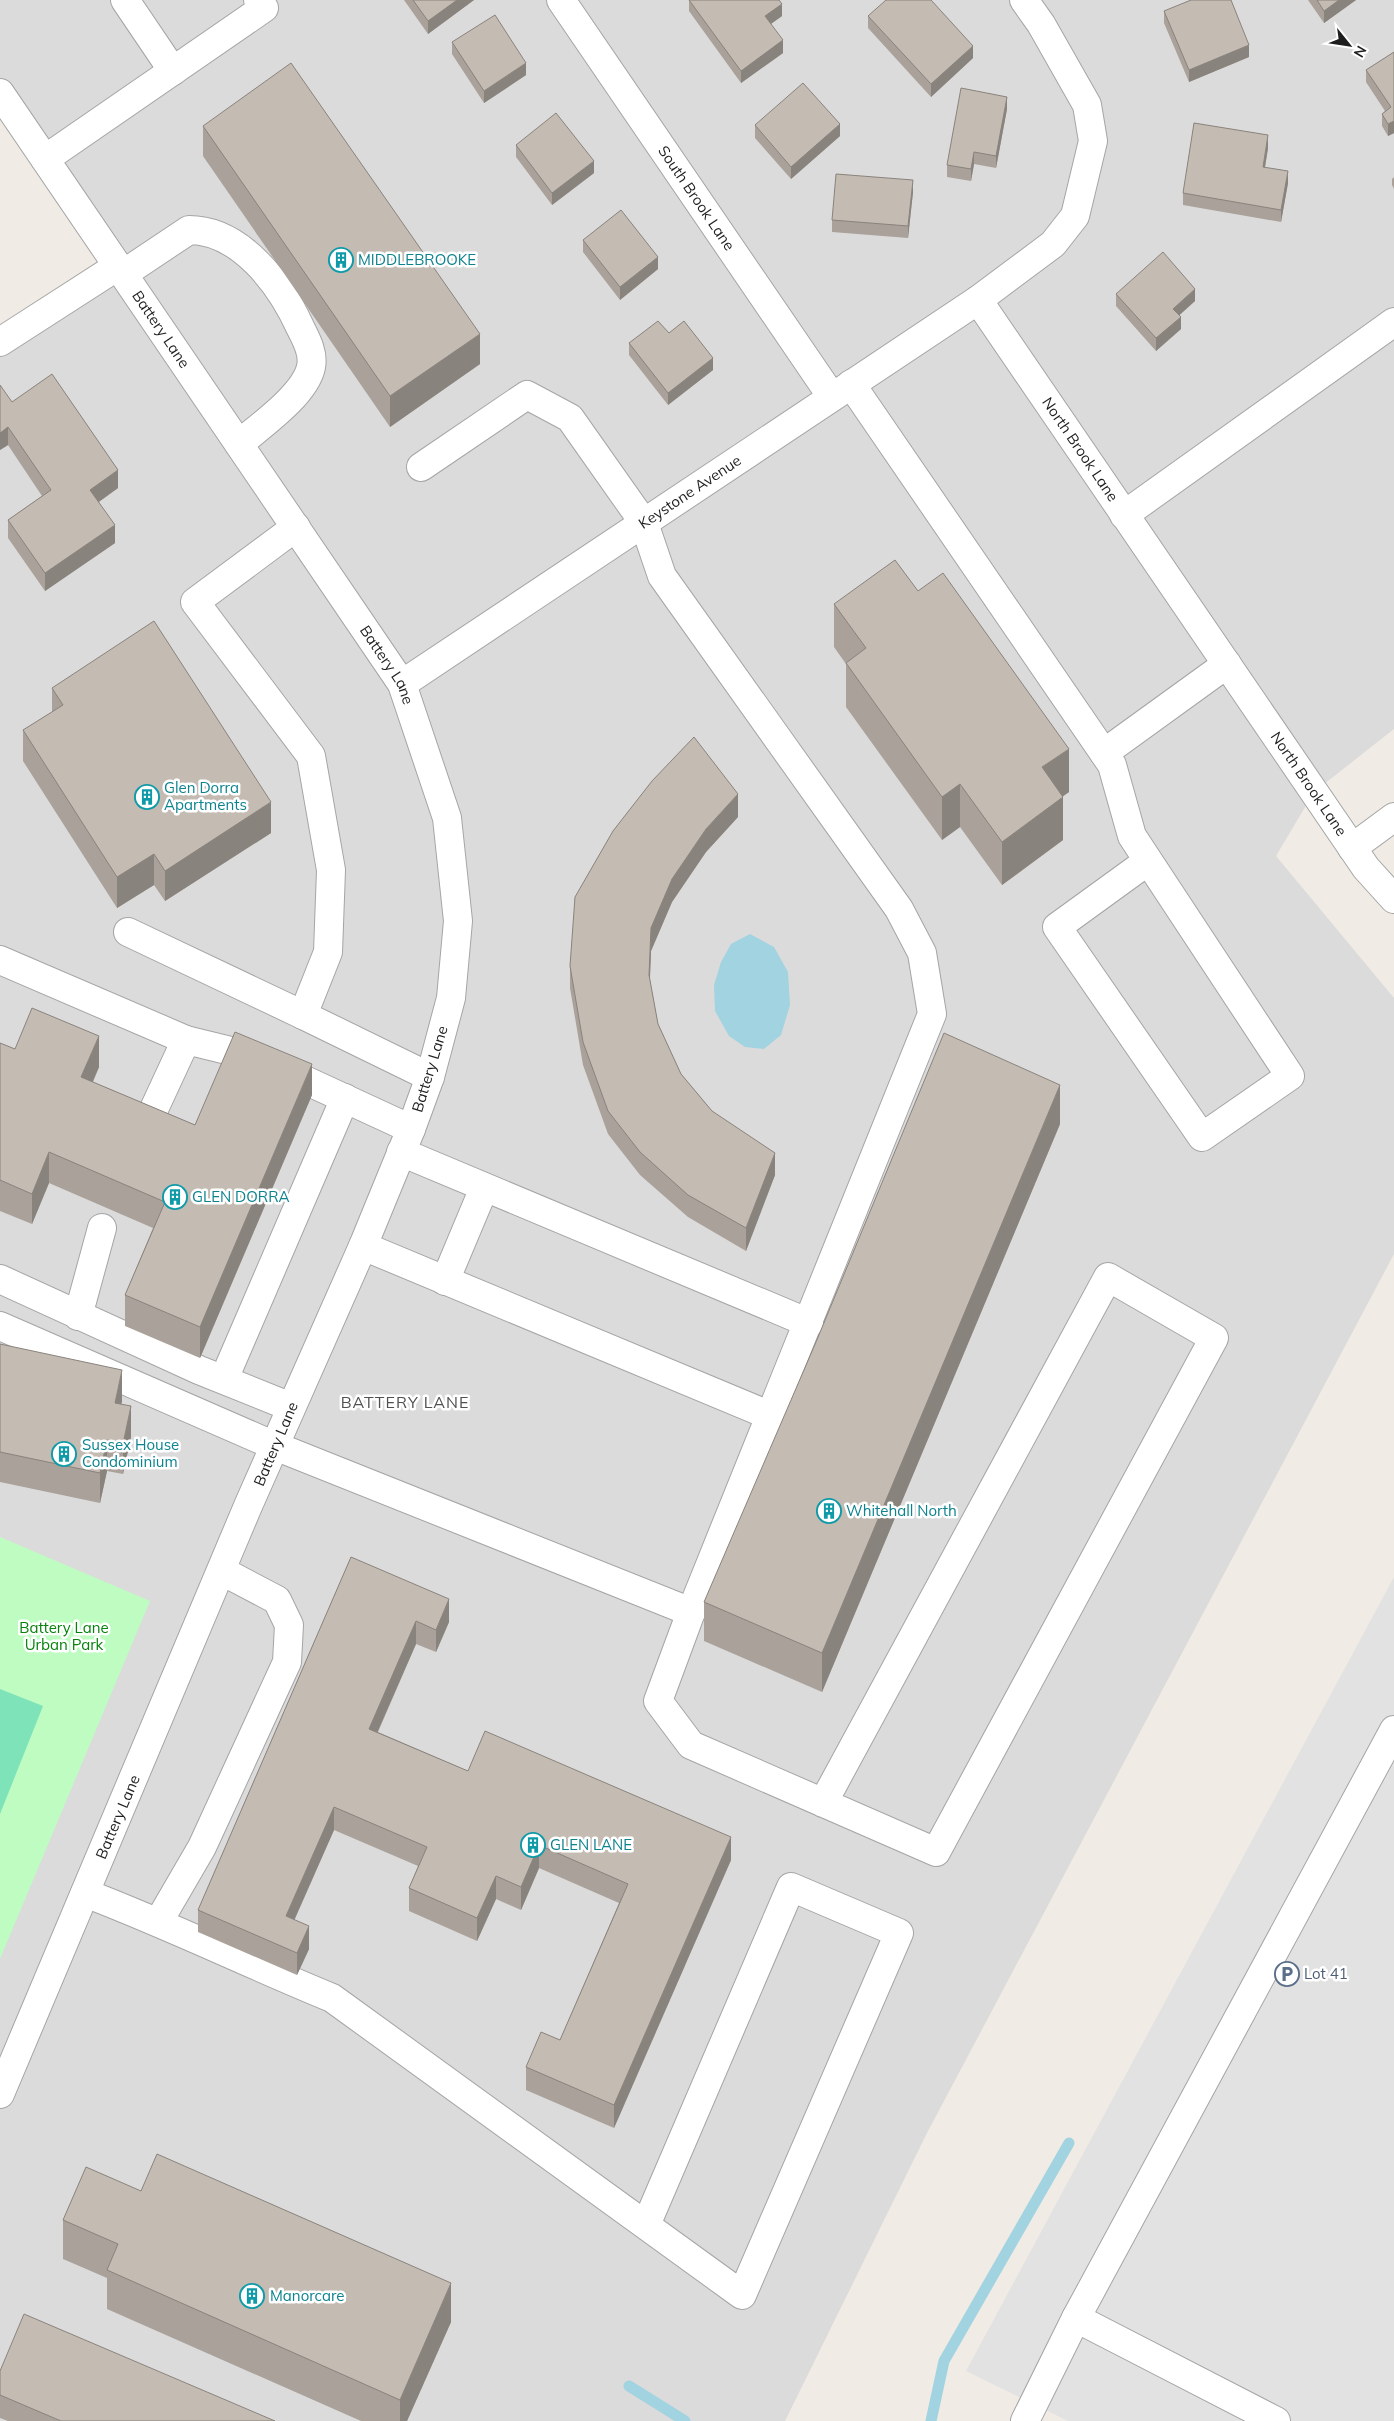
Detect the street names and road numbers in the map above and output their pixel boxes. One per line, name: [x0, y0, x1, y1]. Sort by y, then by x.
street label: South Brook Lane: [654, 142, 739, 254]
street label: Battery Lane: [128, 287, 194, 372]
street label: North Brook Lane: [1038, 393, 1123, 505]
street label: Keystone Avenue: [635, 451, 745, 533]
street label: Battery Lane: [356, 622, 418, 707]
street label: North Brook Lane: [1267, 728, 1351, 839]
street label: Battery Lane: [407, 1023, 452, 1114]
street label: Battery Lane: [249, 1399, 302, 1489]
street label: Battery Lane: [91, 1772, 144, 1862]

